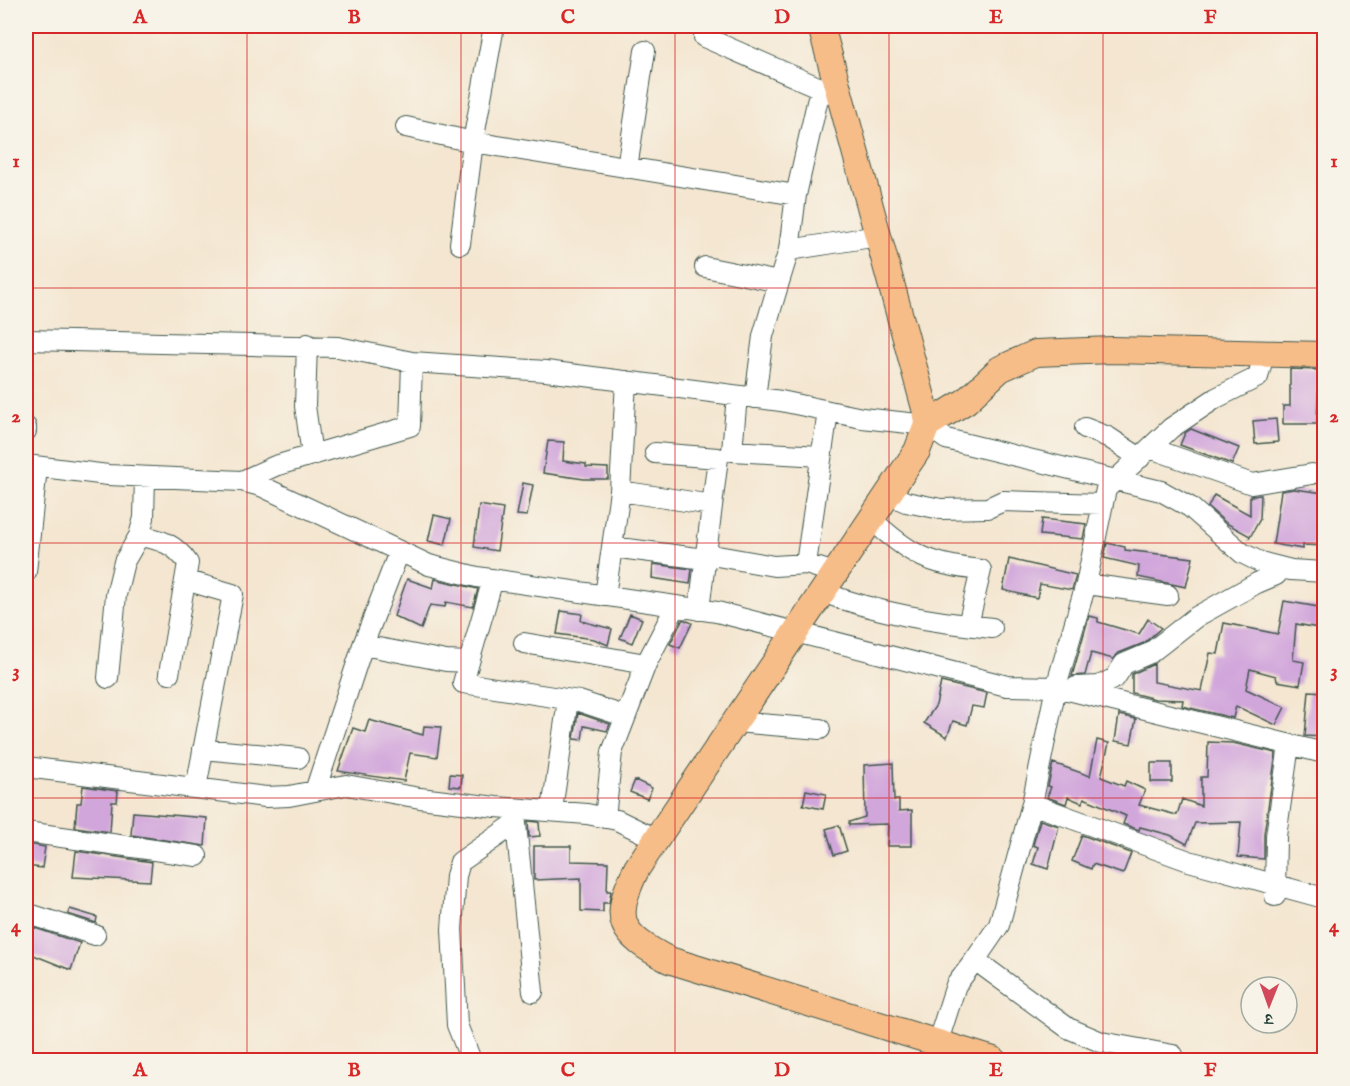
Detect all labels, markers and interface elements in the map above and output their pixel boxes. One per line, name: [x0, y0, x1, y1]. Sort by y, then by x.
text: A: [132, 5, 148, 30]
text: B: [347, 5, 361, 30]
text: C: [561, 5, 575, 30]
text: D: [774, 5, 790, 30]
text: E: [989, 5, 1003, 30]
text: F: [1204, 5, 1217, 30]
text: 1: [12, 149, 20, 174]
text: 1: [1330, 149, 1338, 174]
text: 2: [11, 404, 21, 429]
text: 2: [1329, 404, 1339, 429]
text: 3: [12, 659, 20, 684]
text: 3: [1330, 659, 1338, 684]
text: 4: [11, 914, 22, 939]
text: 4: [1329, 914, 1340, 939]
north arrow: [1239, 975, 1299, 1035]
text: उ: [1263, 1008, 1274, 1028]
text: A: [132, 1058, 148, 1083]
text: B: [347, 1058, 361, 1083]
text: C: [561, 1058, 575, 1083]
text: D: [774, 1058, 790, 1083]
text: E: [989, 1058, 1003, 1083]
text: F: [1204, 1058, 1217, 1083]

